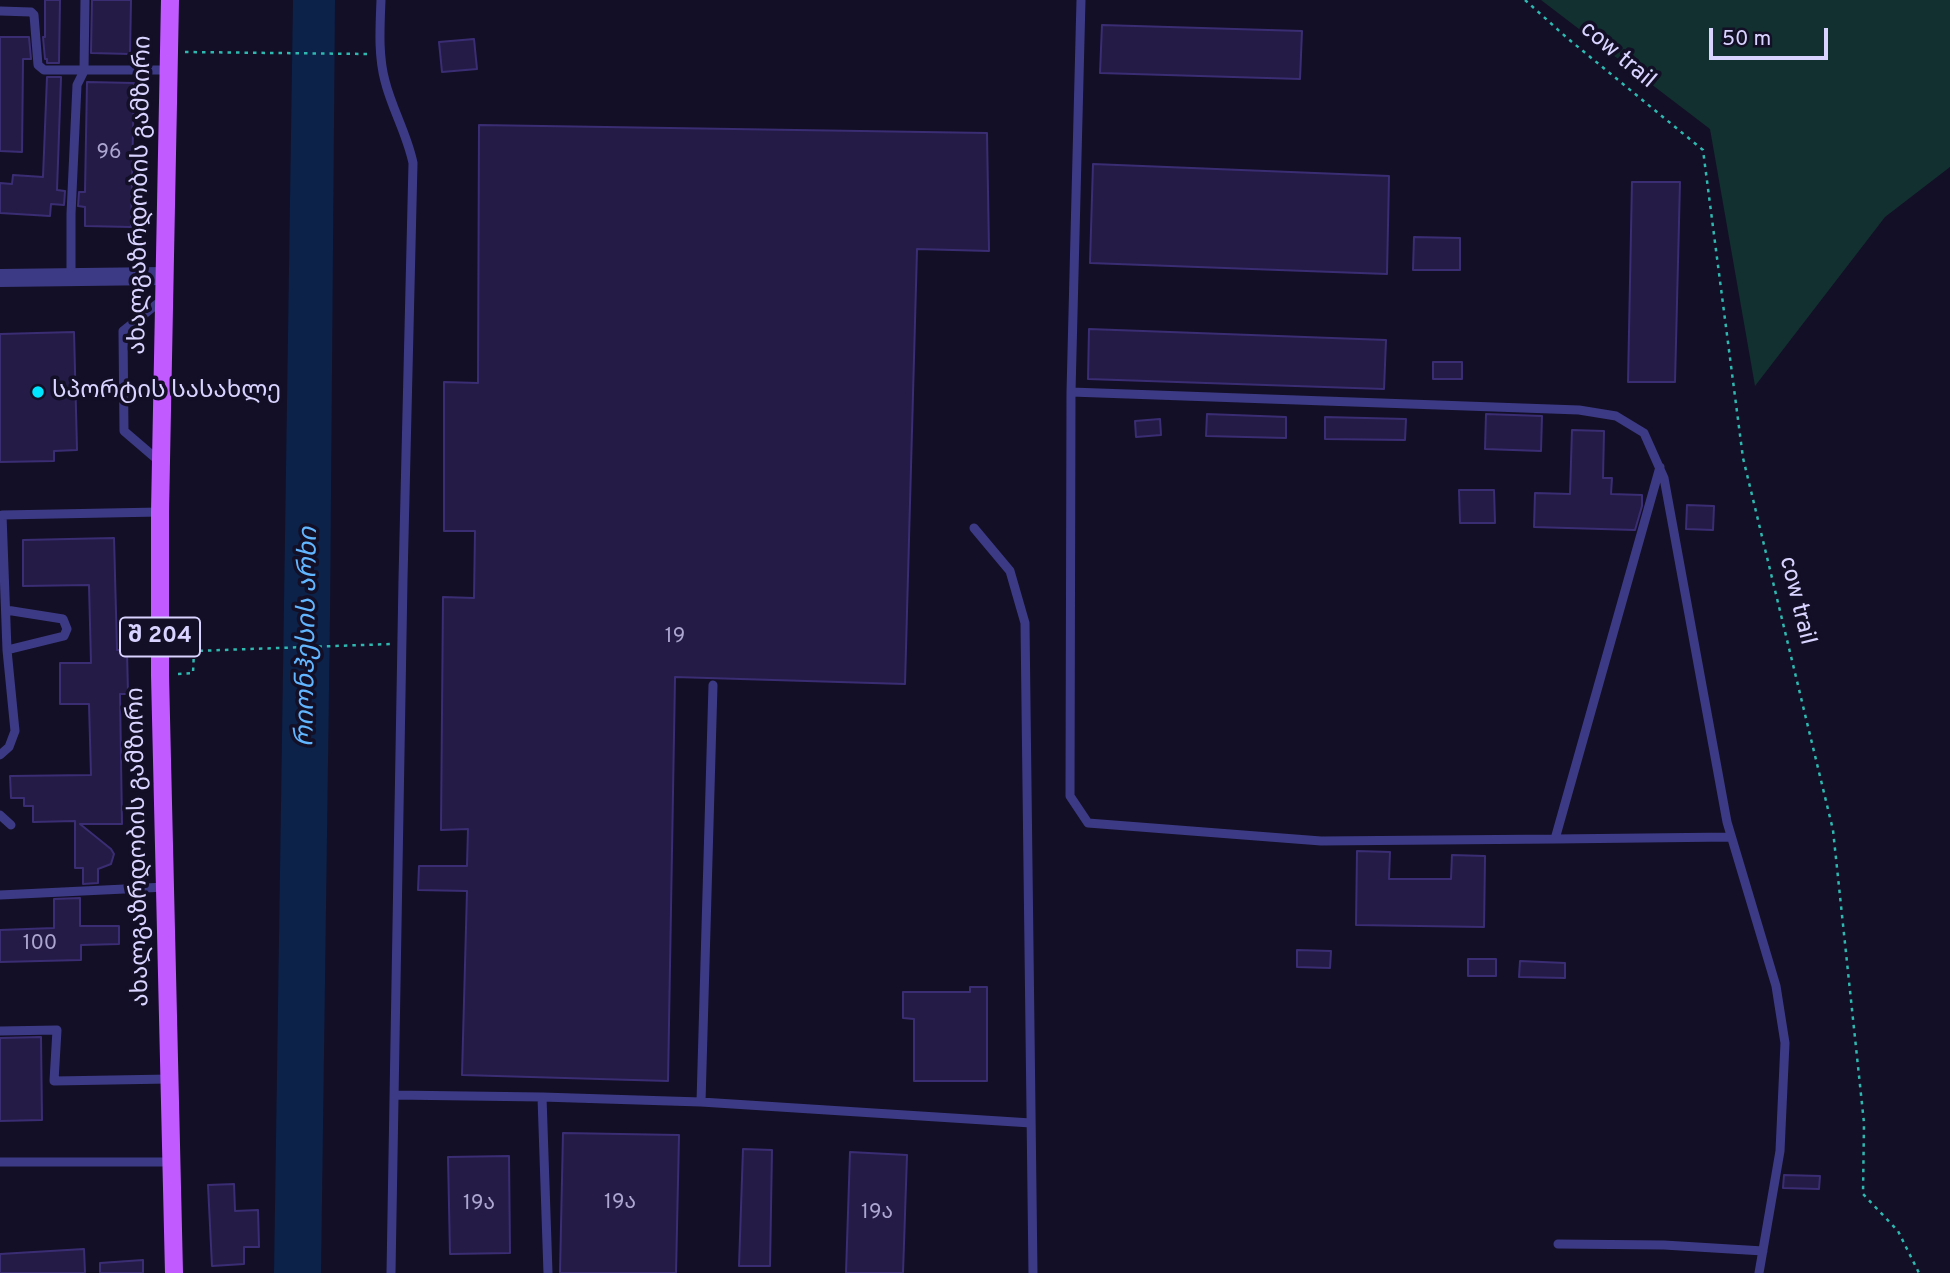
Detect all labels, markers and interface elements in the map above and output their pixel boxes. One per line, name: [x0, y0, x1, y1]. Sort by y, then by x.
scale bar: [1712, 14, 1831, 58]
street label: cow trail: [1573, 16, 1661, 96]
text: 50 m: [1722, 26, 1771, 53]
street label: ახალგაზრდობის გამზირი: [125, 35, 159, 355]
house number: 96: [96, 141, 122, 167]
place label: სპორტის სასახლე: [52, 378, 281, 406]
marker: სპორტის სასახლე: [30, 384, 46, 400]
water label: რიონჰესის არხი: [291, 527, 327, 747]
street label: cow trail: [1771, 554, 1821, 648]
road number: შ 204: [120, 618, 200, 656]
house number: 19: [665, 625, 685, 651]
street label: ახალგაზრდობის გამზირი: [123, 687, 157, 1007]
house number: 100: [23, 932, 57, 958]
house number: 19ა: [604, 1191, 636, 1217]
house number: 19ა: [463, 1192, 495, 1218]
house number: 19ა: [861, 1201, 893, 1227]

